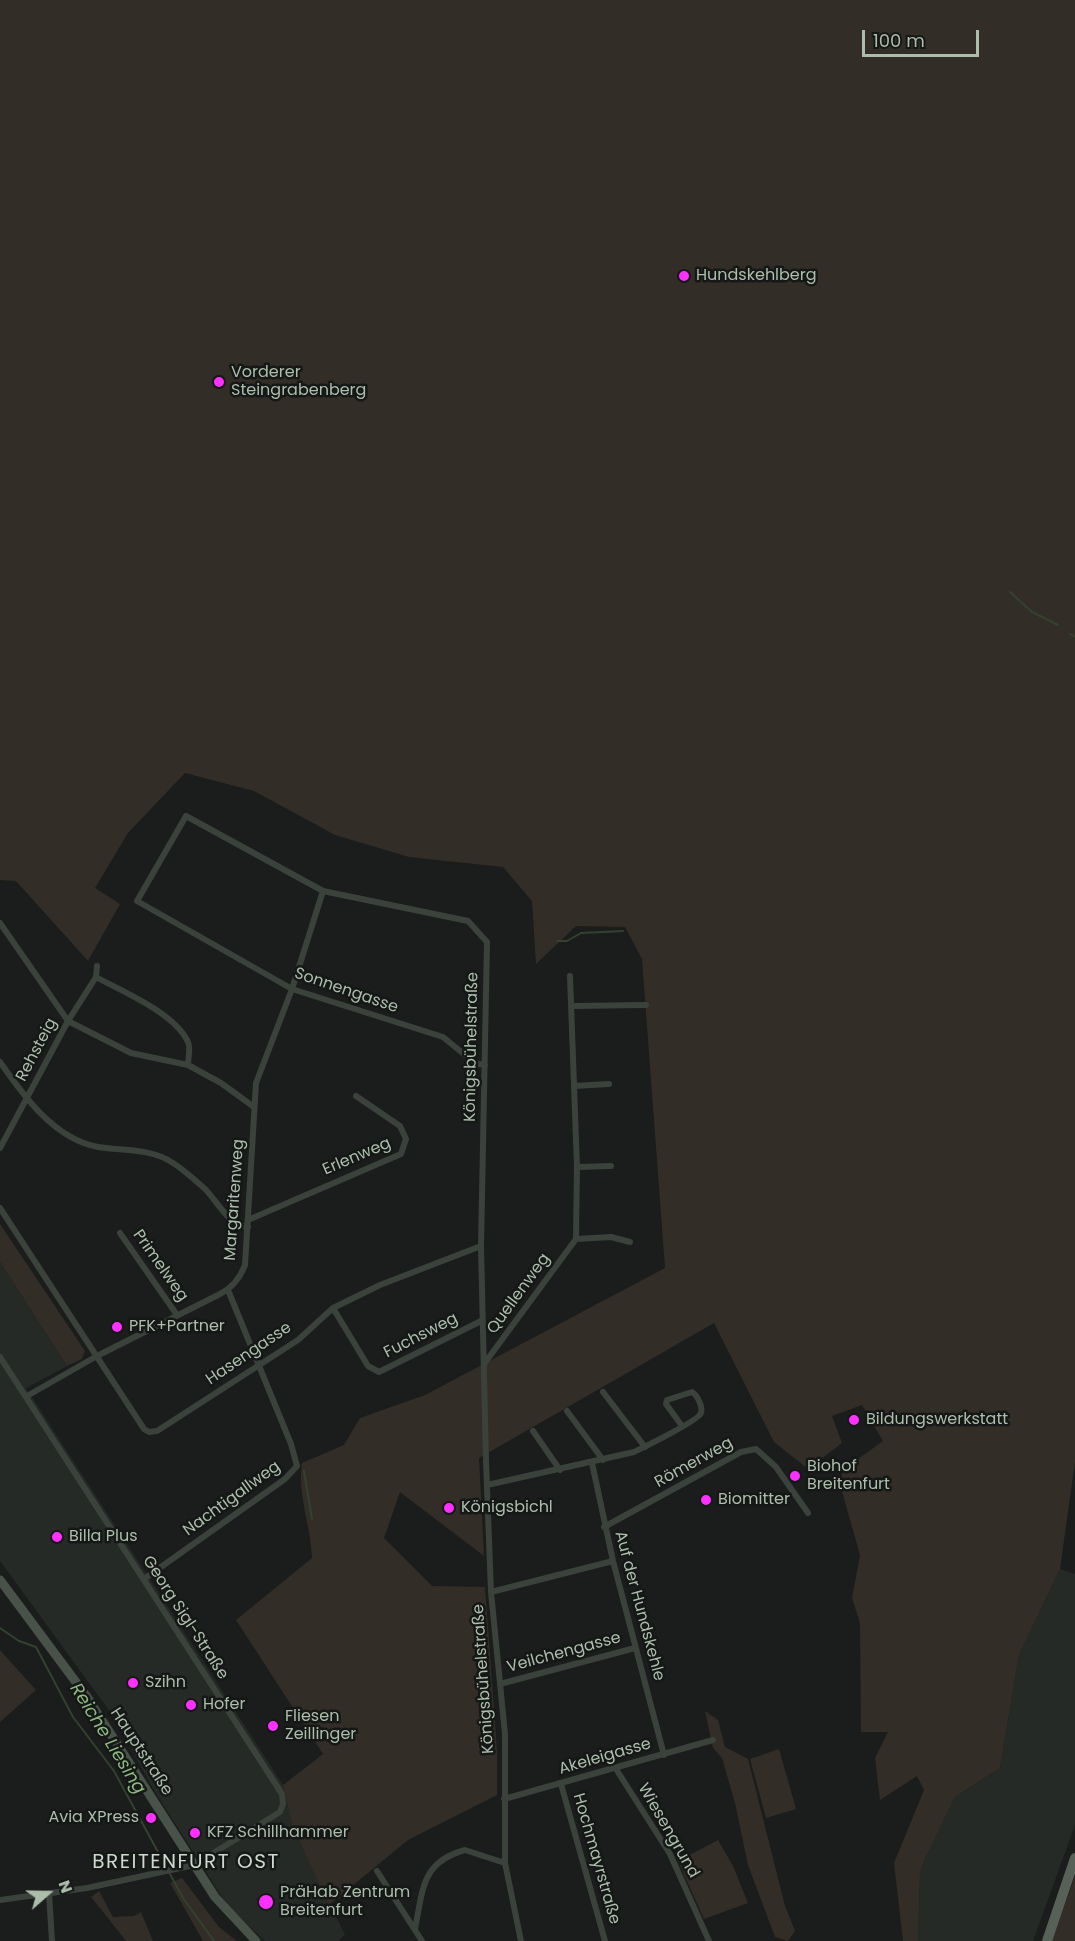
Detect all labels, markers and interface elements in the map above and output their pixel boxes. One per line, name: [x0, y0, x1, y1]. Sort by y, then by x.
scale bar: [865, 18, 982, 56]
text: 100 m: [873, 28, 925, 53]
place label: Hundskehlberg: [696, 266, 817, 286]
marker: Hundskehlberg: [677, 269, 691, 283]
place label: Vorderer Steingrabenberg: [231, 363, 366, 401]
marker: Vorderer Steingrabenberg: [212, 375, 226, 389]
street label: Sonnengasse: [292, 964, 400, 1018]
street label: Königsbühelstraße: [461, 972, 483, 1122]
street label: Rehsteig: [12, 1015, 62, 1085]
street label: Erlenweg: [320, 1134, 394, 1180]
street label: Margaritenweg: [221, 1139, 249, 1261]
street label: Primelweg: [128, 1226, 192, 1306]
street label: Quellenweg: [483, 1250, 555, 1338]
street label: Fuchsweg: [381, 1309, 461, 1363]
place label: PFK+Partner: [129, 1317, 225, 1337]
street label: Hasengasse: [203, 1318, 295, 1390]
marker: PFK+Partner: [110, 1320, 124, 1334]
place label: Bildungswerkstatt: [866, 1410, 1008, 1430]
marker: Bildungswerkstatt: [847, 1413, 861, 1427]
street label: Römerweg: [652, 1434, 736, 1492]
street label: Nachtigallweg: [180, 1457, 284, 1541]
place label: Biohof Breitenfurt: [807, 1457, 890, 1495]
marker: Biohof Breitenfurt: [788, 1469, 802, 1483]
place label: Biomitter: [718, 1490, 790, 1510]
marker: Biomitter: [699, 1493, 713, 1507]
place label: Königsbichl: [461, 1498, 553, 1518]
marker: Königsbichl: [442, 1501, 456, 1515]
place label: Billa Plus: [69, 1527, 137, 1547]
street label: Auf der Hundskehle: [610, 1529, 668, 1683]
marker: Billa Plus: [50, 1530, 64, 1544]
street label: Georg Sigl-Straße: [138, 1553, 232, 1683]
street label: Königsbühelstraße: [469, 1603, 499, 1755]
street label: Veilchengasse: [505, 1629, 623, 1677]
place label: Szihn: [145, 1673, 186, 1693]
marker: Szihn: [126, 1676, 140, 1690]
water label: Reiche Liesing: [64, 1680, 150, 1798]
place label: Hofer: [203, 1695, 245, 1715]
marker: Hofer: [184, 1698, 198, 1712]
street label: Hauptstraße: [106, 1705, 176, 1799]
place label: Fliesen Zeillinger: [285, 1707, 356, 1745]
marker: Fliesen Zeillinger: [266, 1719, 280, 1733]
street label: Akeleigasse: [557, 1735, 653, 1779]
street label: Wiesengrund: [633, 1780, 703, 1882]
street label: Hochmayrstraße: [568, 1791, 624, 1927]
place label: Avia XPress: [48, 1808, 139, 1828]
marker: Avia XPress: [144, 1811, 158, 1825]
place label: KFZ Schillhammer: [207, 1823, 349, 1843]
marker: KFZ Schillhammer: [188, 1826, 202, 1840]
district label: BREITENFURT OST: [92, 1851, 280, 1875]
north arrow: [18, 1863, 78, 1923]
text: N: [53, 1877, 78, 1896]
place label: PräHab Zentrum Breitenfurt: [280, 1883, 410, 1921]
marker: PräHab Zentrum Breitenfurt: [257, 1893, 275, 1911]

